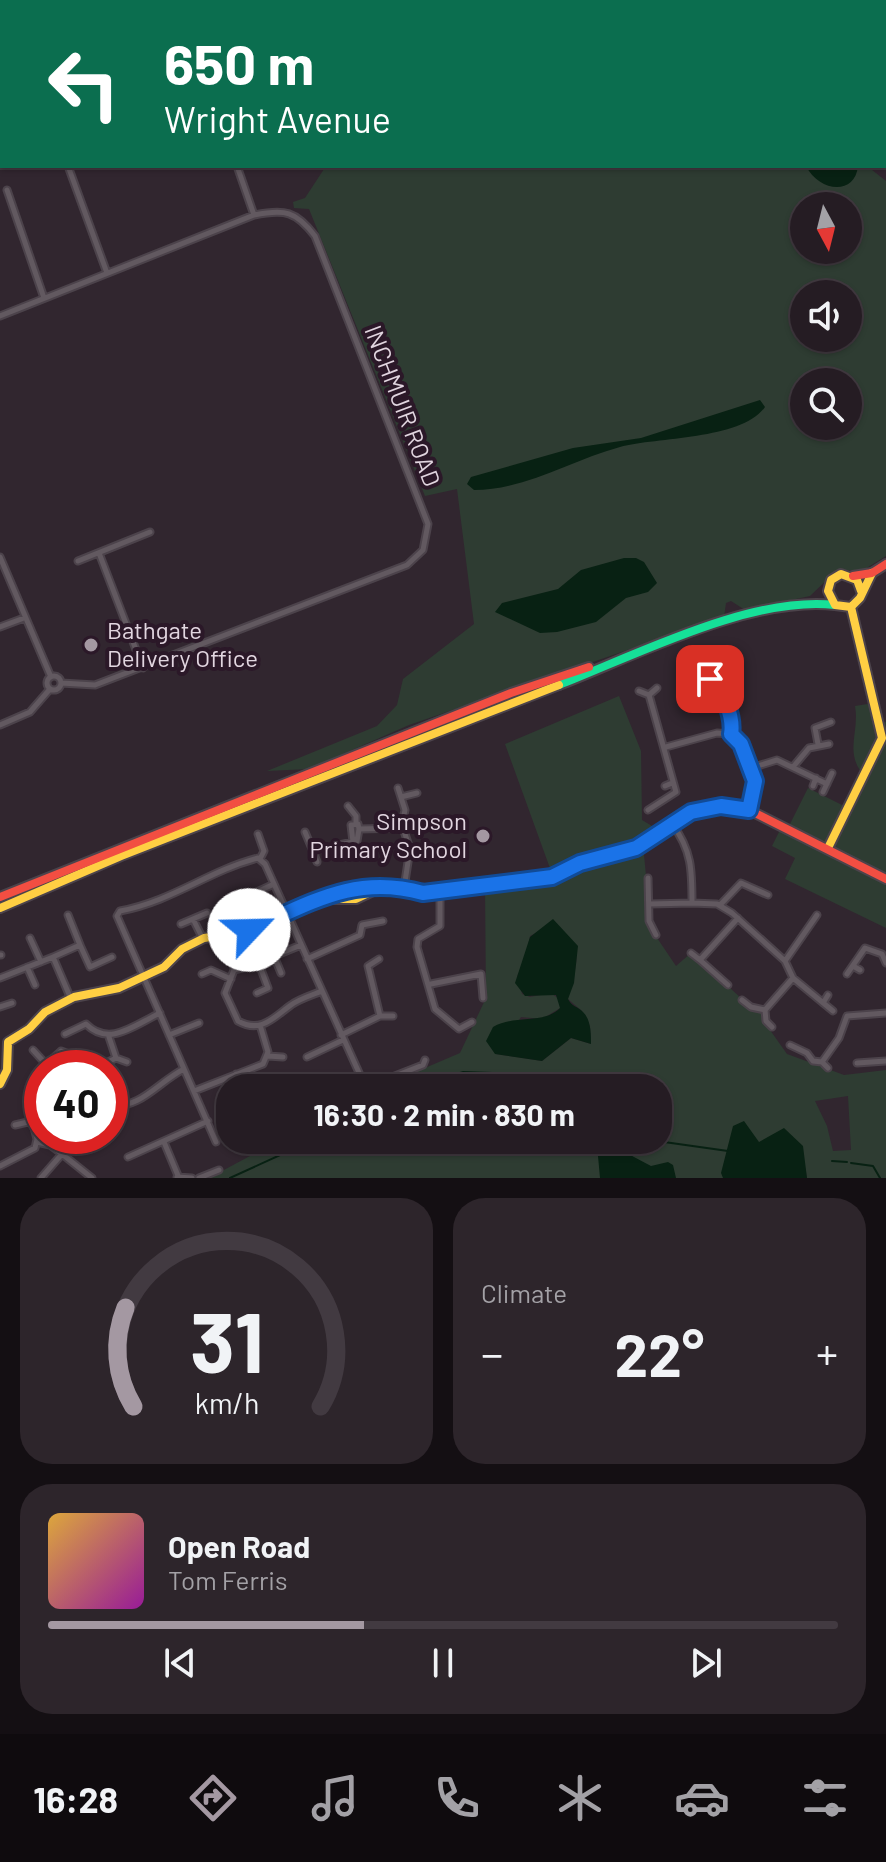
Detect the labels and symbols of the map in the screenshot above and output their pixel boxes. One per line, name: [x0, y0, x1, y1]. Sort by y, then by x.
north arrow: [790, 192, 862, 264]
street label: INCHMUIR ROAD: [359, 321, 447, 490]
place label: Bathgate Delivery Office: [107, 615, 258, 672]
marker: Bathgate Delivery Office: [82, 636, 100, 654]
pin: [676, 645, 744, 713]
place label: Simpson Primary School: [310, 806, 467, 863]
marker: Simpson Primary School: [474, 827, 492, 845]
position arrow: [207, 888, 291, 972]
speed limit sign: 40: [24, 1050, 128, 1154]

